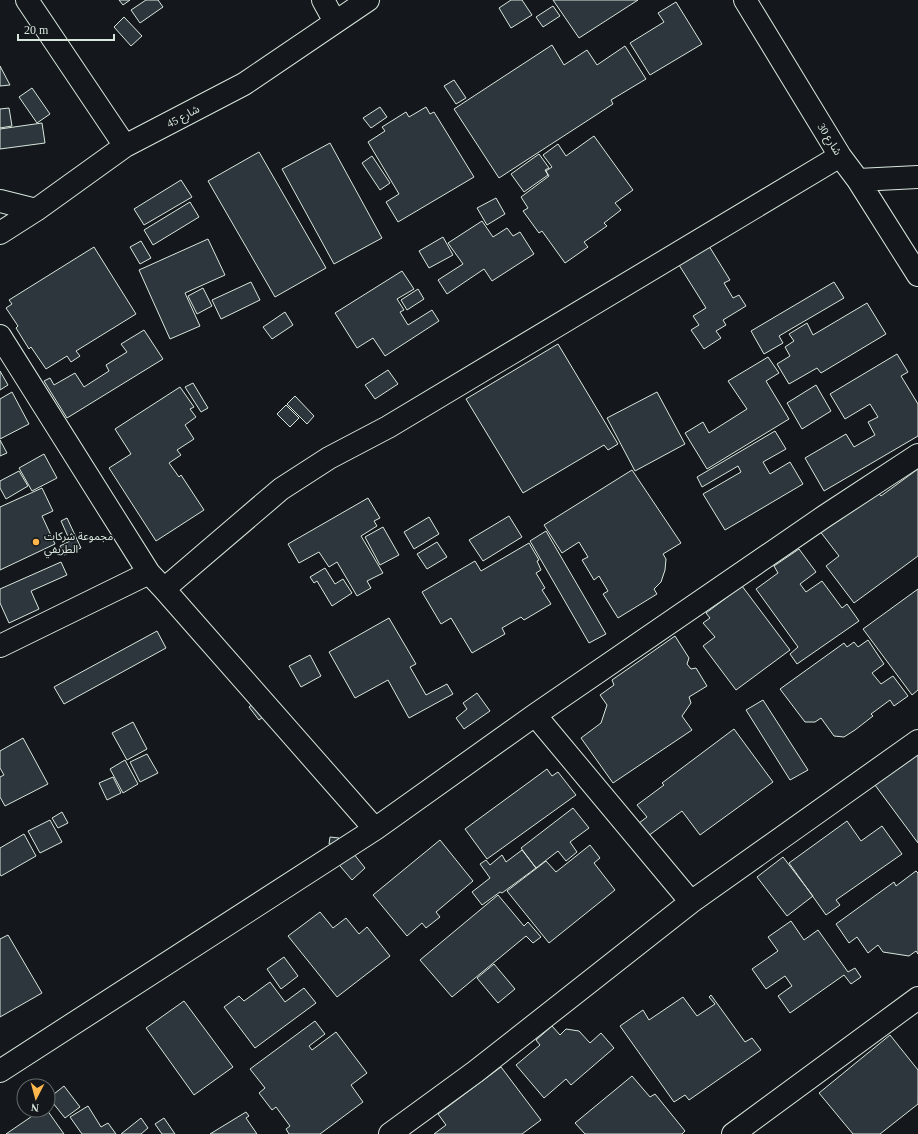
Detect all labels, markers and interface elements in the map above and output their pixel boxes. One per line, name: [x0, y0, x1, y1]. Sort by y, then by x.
scale bar: [18, 16, 114, 42]
text: 20 m: [24, 23, 49, 37]
street label: شارع 45: [165, 102, 203, 131]
street label: شارع 30: [814, 121, 845, 158]
place label: مجموعة شركات الطريفي: [44, 530, 113, 559]
marker: مجموعة شركات الطريفي: [31, 537, 41, 547]
north arrow: [16, 1078, 56, 1118]
text: N: [30, 1102, 40, 1114]

